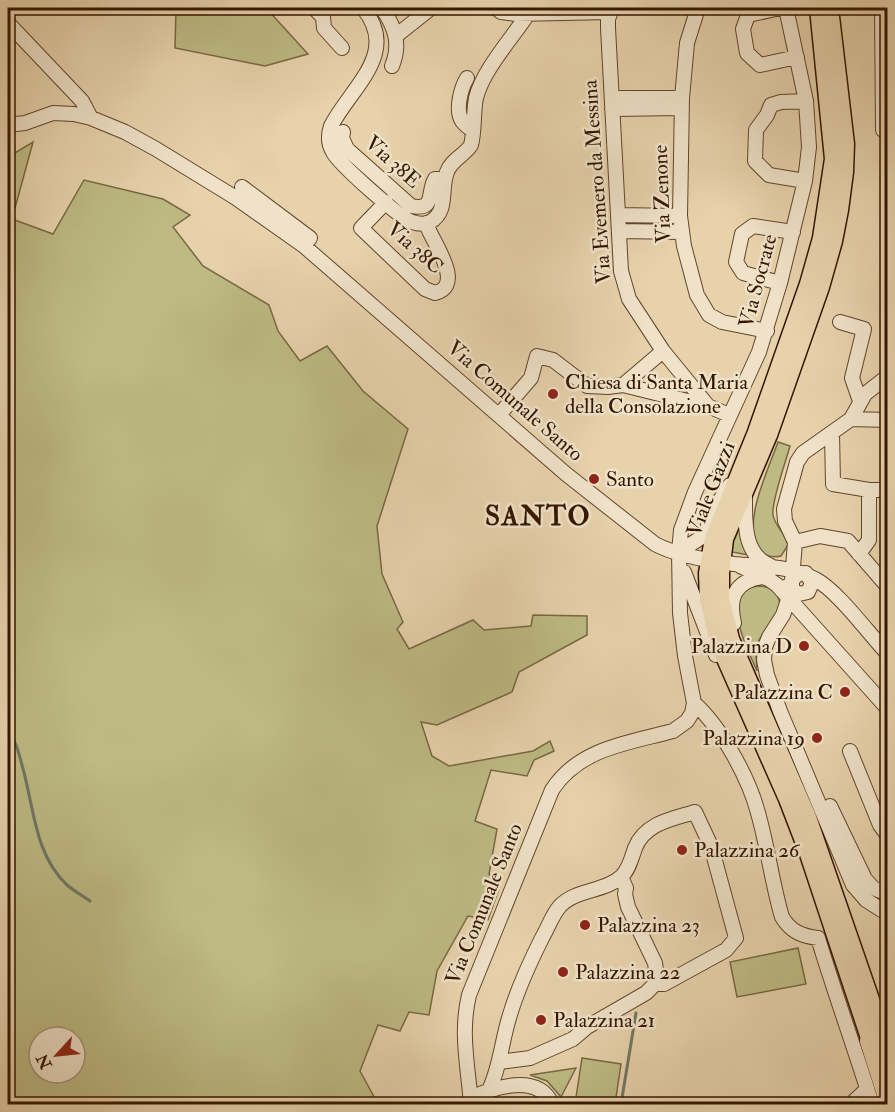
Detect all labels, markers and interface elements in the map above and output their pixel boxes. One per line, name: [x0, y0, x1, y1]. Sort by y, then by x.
street label: Via Evemero da Messina: [576, 79, 618, 285]
street label: Via 38E: [359, 130, 427, 194]
street label: Via Zenone: [647, 144, 677, 244]
street label: Via 38C: [381, 216, 449, 280]
street label: Via Socrate: [733, 231, 783, 331]
street label: Via Comunale Santo: [441, 334, 589, 468]
place label: Chiesa di Santa Maria della Consolazione: [565, 369, 748, 420]
marker: Chiesa di Santa Maria della Consolazione: [546, 387, 560, 401]
street label: Viale Gazzi: [681, 437, 742, 540]
place label: Santo: [606, 466, 654, 493]
marker: Santo: [587, 472, 601, 486]
district label: SANTO: [485, 500, 591, 533]
place label: Palazzina D: [691, 633, 792, 660]
marker: Palazzina D: [797, 639, 811, 653]
place label: Palazzina C: [733, 679, 833, 706]
marker: Palazzina C: [838, 685, 852, 699]
place label: Palazzina 19: [703, 725, 805, 752]
marker: Palazzina 19: [810, 731, 824, 745]
street label: Via Comunale Santo: [439, 819, 529, 989]
place label: Palazzina 26: [694, 837, 801, 864]
marker: Palazzina 26: [675, 843, 689, 857]
place label: Palazzina 23: [597, 912, 700, 939]
marker: Palazzina 23: [578, 918, 592, 932]
place label: Palazzina 22: [575, 959, 681, 986]
marker: Palazzina 22: [556, 965, 570, 979]
place label: Palazzina 21: [553, 1007, 655, 1034]
marker: Palazzina 21: [534, 1013, 548, 1027]
north arrow: [27, 1025, 87, 1085]
text: N: [32, 1050, 57, 1073]

